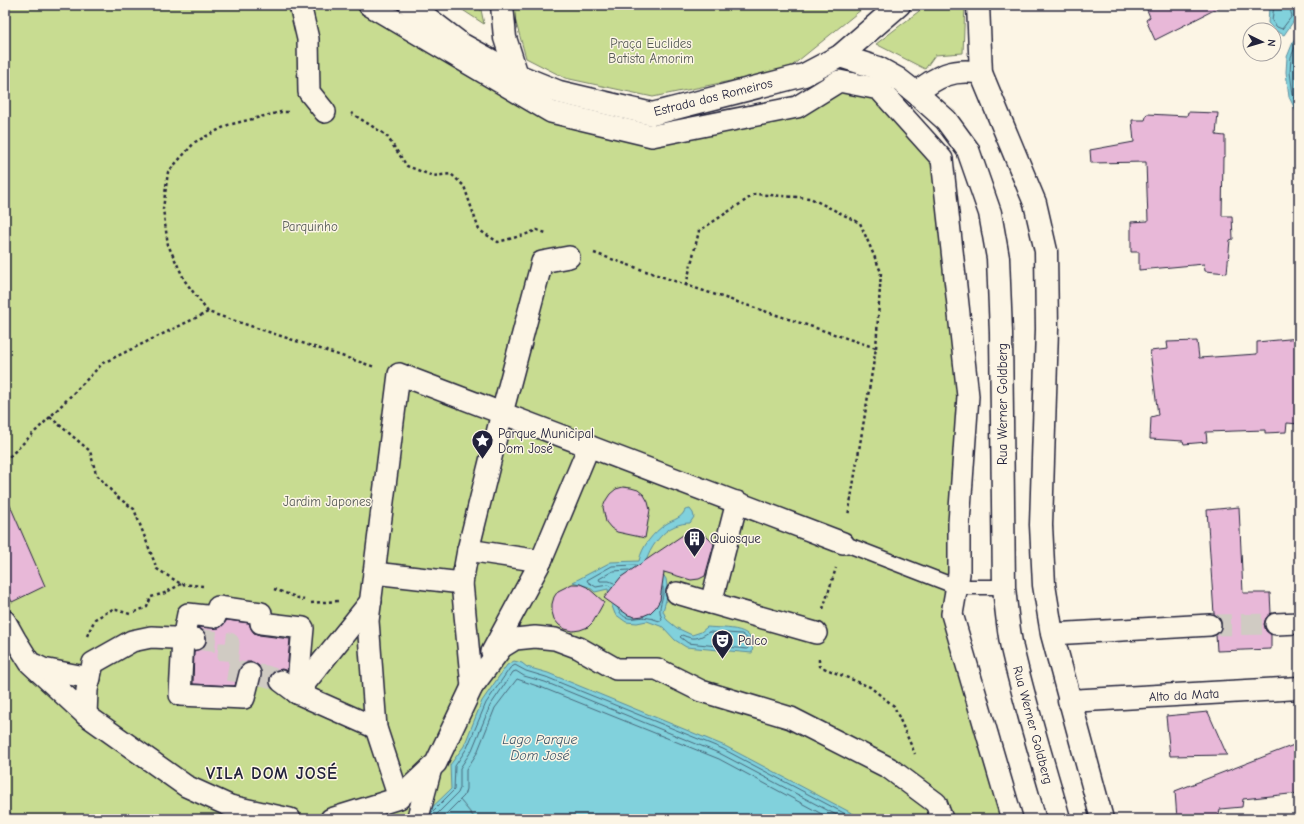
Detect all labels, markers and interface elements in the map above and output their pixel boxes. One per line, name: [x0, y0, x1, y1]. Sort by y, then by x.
north arrow: [1242, 22, 1282, 62]
park label: Praça Euclides Batista Amorim: [608, 36, 694, 66]
text: N: [1265, 39, 1278, 47]
street label: Estrada dos Romeiros: [652, 75, 774, 119]
park label: Parquinho: [282, 219, 338, 234]
street label: Rua Werner Goldberg: [995, 343, 1010, 465]
place label: Parque Municipal Dom José: [498, 426, 594, 456]
place icon: Parque Municipal Dom José: [469, 427, 495, 460]
park label: Jardim Japones: [283, 494, 371, 509]
building icon: Quiosque: [681, 525, 707, 558]
place label: Quiosque: [710, 531, 761, 546]
theatre icon: Palco: [710, 627, 736, 660]
place label: Palco: [738, 633, 768, 648]
street label: Rua Werner Goldberg: [1010, 664, 1056, 786]
street label: Alto da Mata: [1148, 686, 1220, 704]
water label: Lago Parque Dom José: [502, 731, 578, 764]
district label: VILA DOM JOSÉ: [206, 762, 338, 783]

